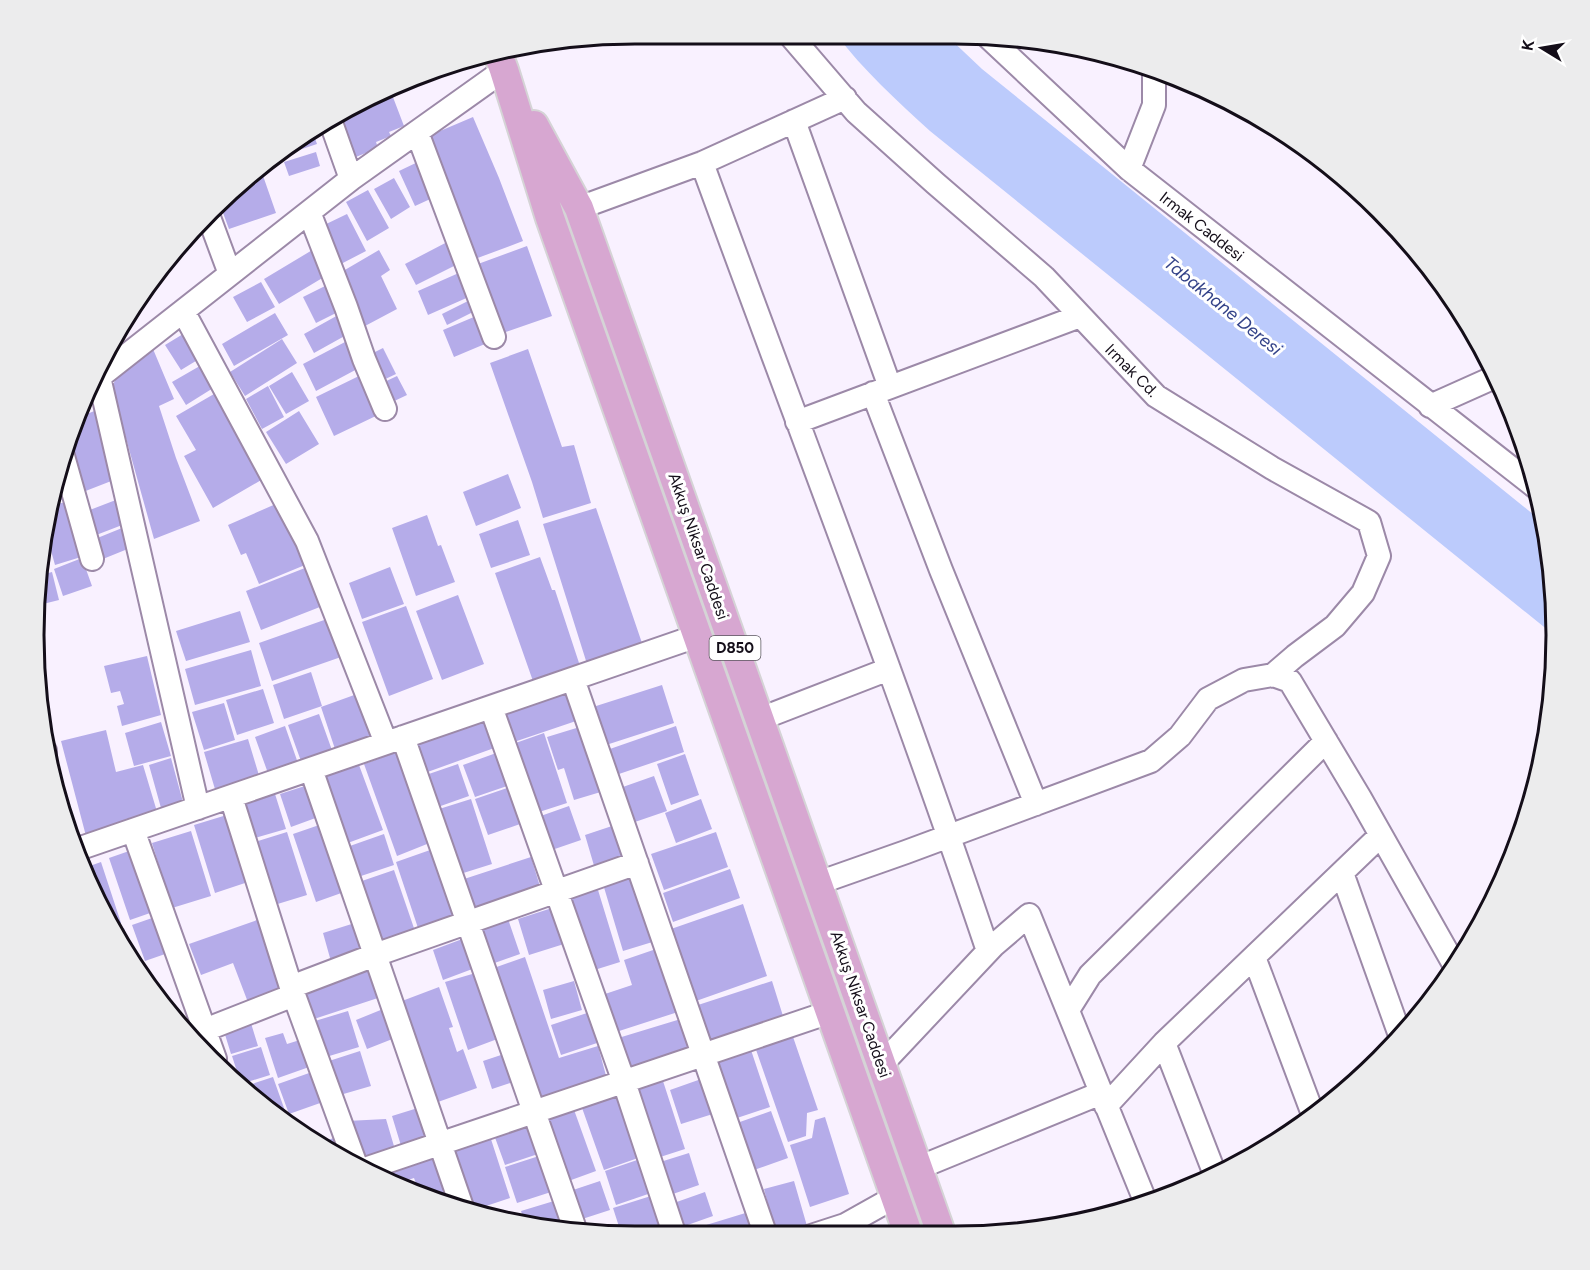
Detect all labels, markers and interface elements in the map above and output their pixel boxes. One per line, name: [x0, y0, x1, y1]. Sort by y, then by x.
north arrow: [1512, 18, 1572, 78]
text: K: [1517, 38, 1538, 52]
street label: Irmak Caddesi: [1156, 188, 1248, 265]
water label: Tabakhane Deresi: [1160, 252, 1287, 361]
street label: Irmak Cd.: [1101, 340, 1162, 401]
street label: Akkuş Niksar Caddesi: [664, 470, 733, 622]
road number: D850: [710, 636, 760, 660]
street label: Akkuş Niksar Caddesi: [826, 928, 895, 1080]

